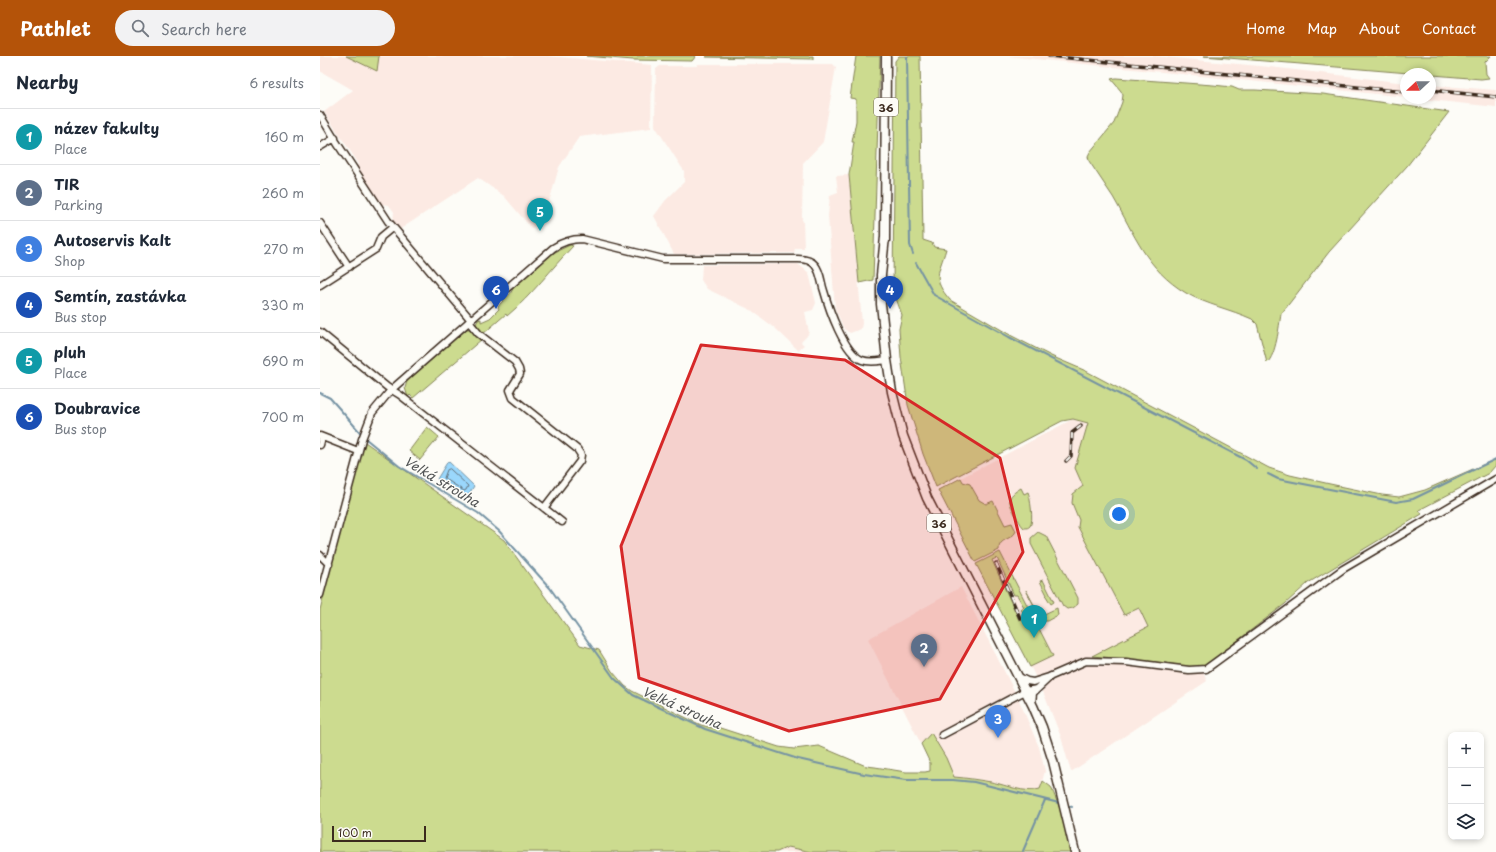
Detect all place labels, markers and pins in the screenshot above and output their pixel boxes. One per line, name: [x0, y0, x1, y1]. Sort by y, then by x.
pin: 5: [527, 198, 553, 231]
pin: 6: [483, 276, 509, 309]
pin: 4: [877, 276, 903, 309]
pin: 1: [1021, 605, 1047, 638]
pin: 2: [911, 634, 937, 667]
pin: 3: [985, 705, 1011, 738]

